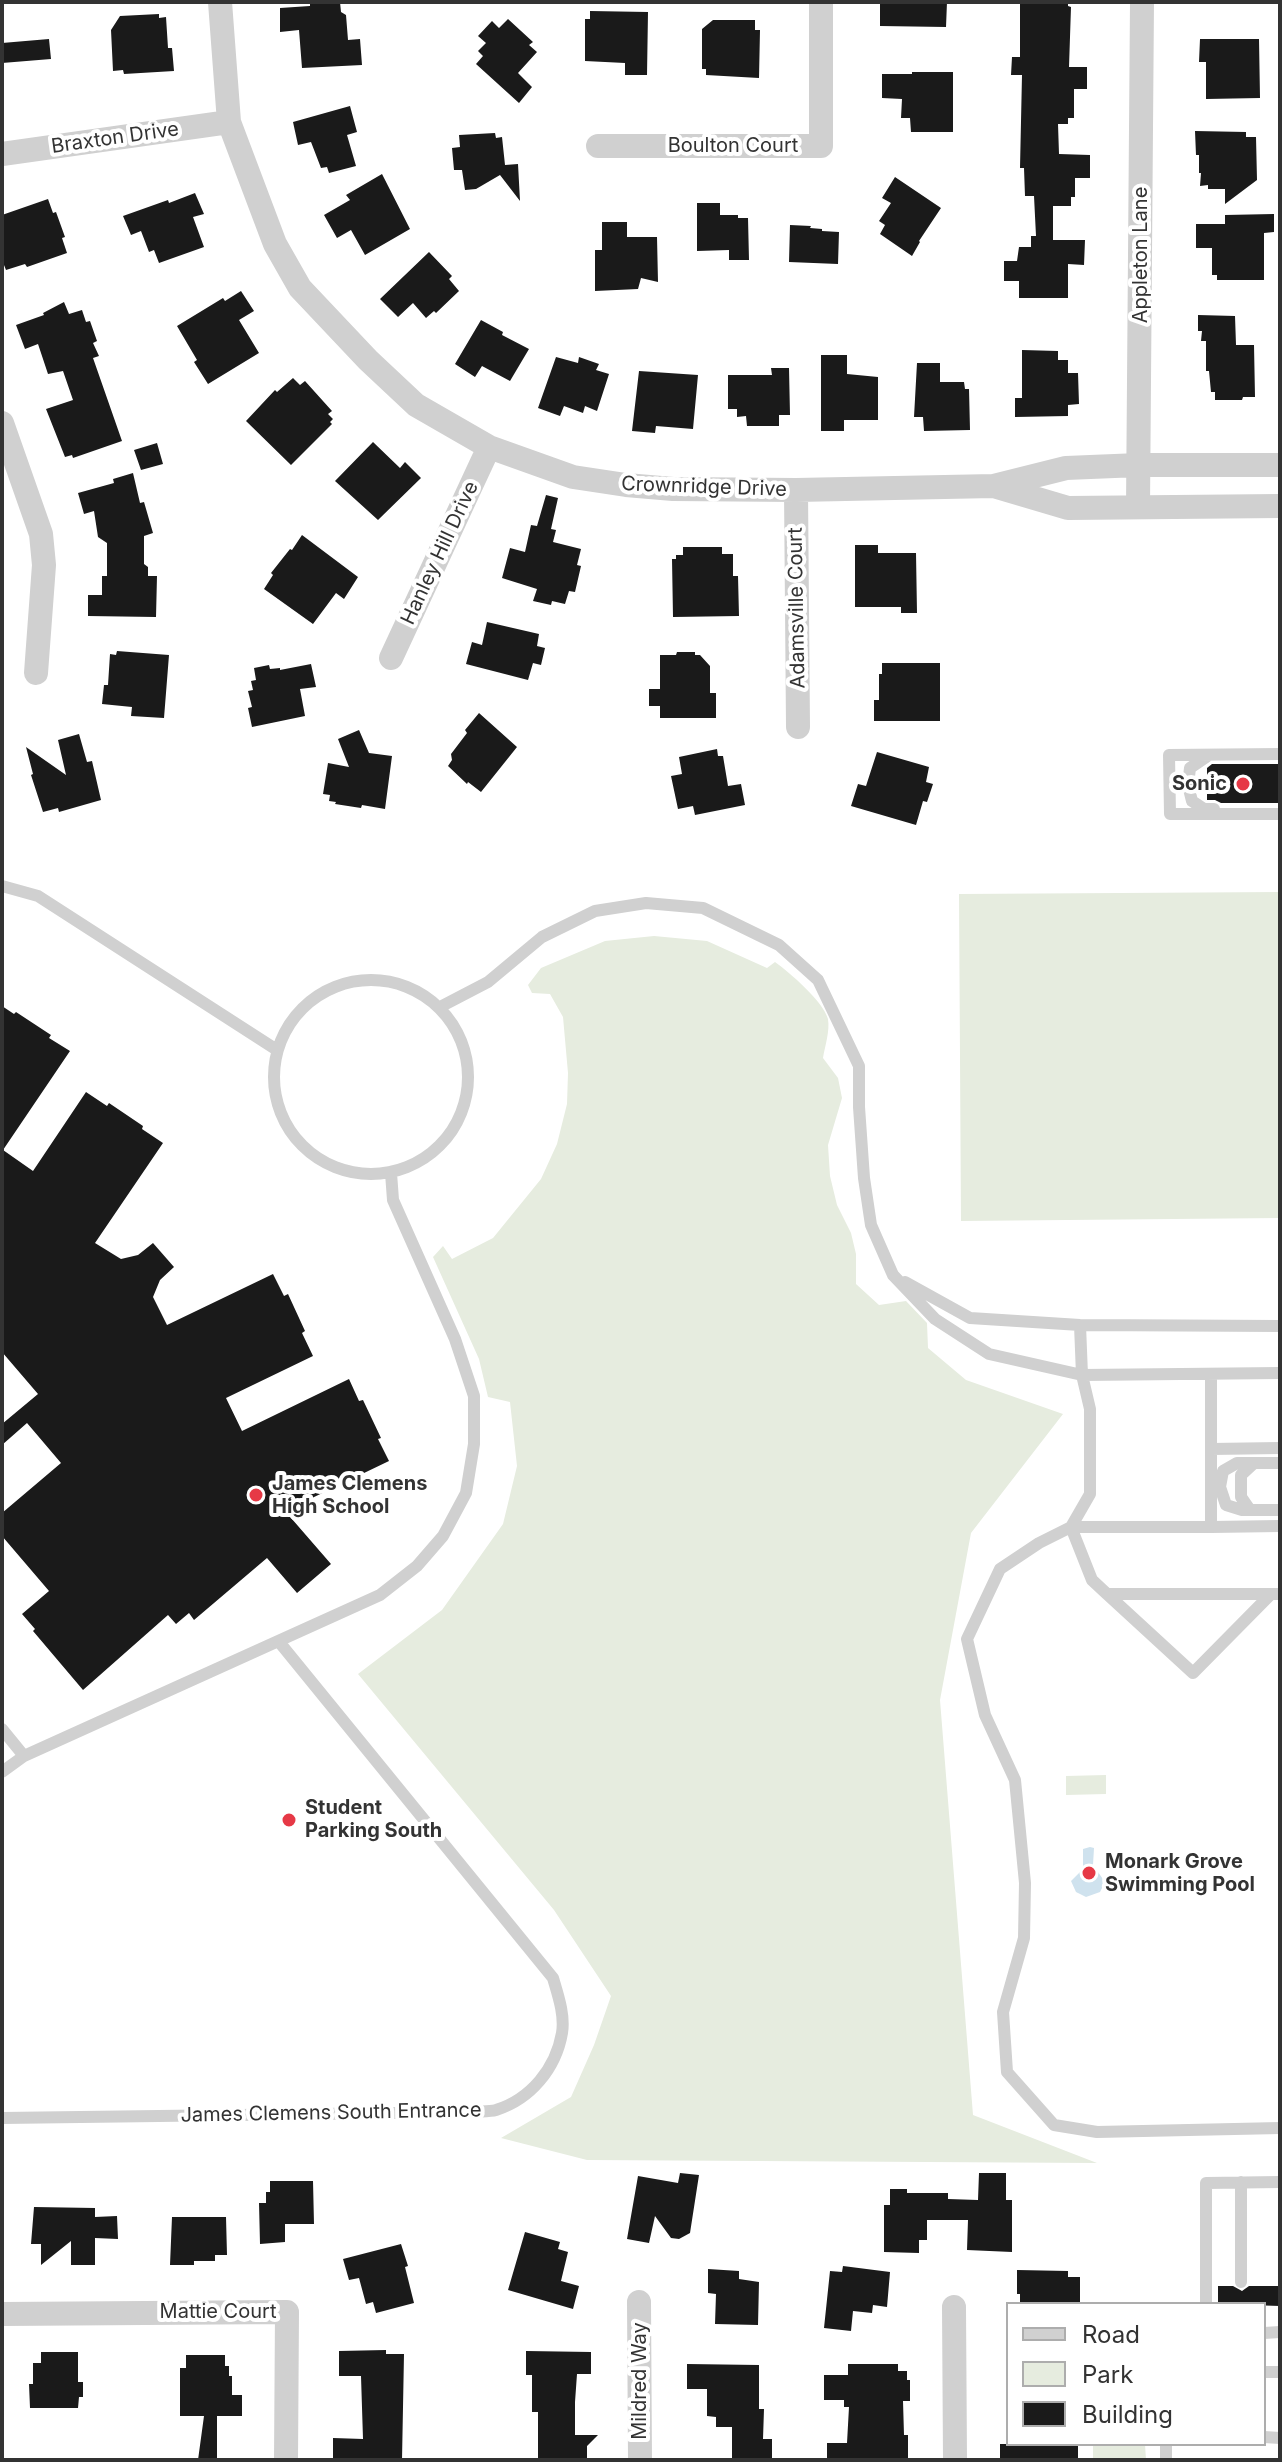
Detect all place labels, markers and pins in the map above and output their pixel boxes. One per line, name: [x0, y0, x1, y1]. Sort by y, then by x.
place label: Sonic: [1172, 772, 1227, 796]
marker: Sonic: [1234, 775, 1252, 793]
place label: James Clemens High School: [272, 1472, 427, 1519]
marker: James Clemens High School: [247, 1486, 265, 1504]
place label: Student Parking South: [305, 1796, 442, 1843]
marker: Student Parking South: [280, 1811, 298, 1829]
place label: Monark Grove Swimming Pool: [1105, 1850, 1255, 1897]
marker: Monark Grove Swimming Pool: [1080, 1864, 1098, 1882]

